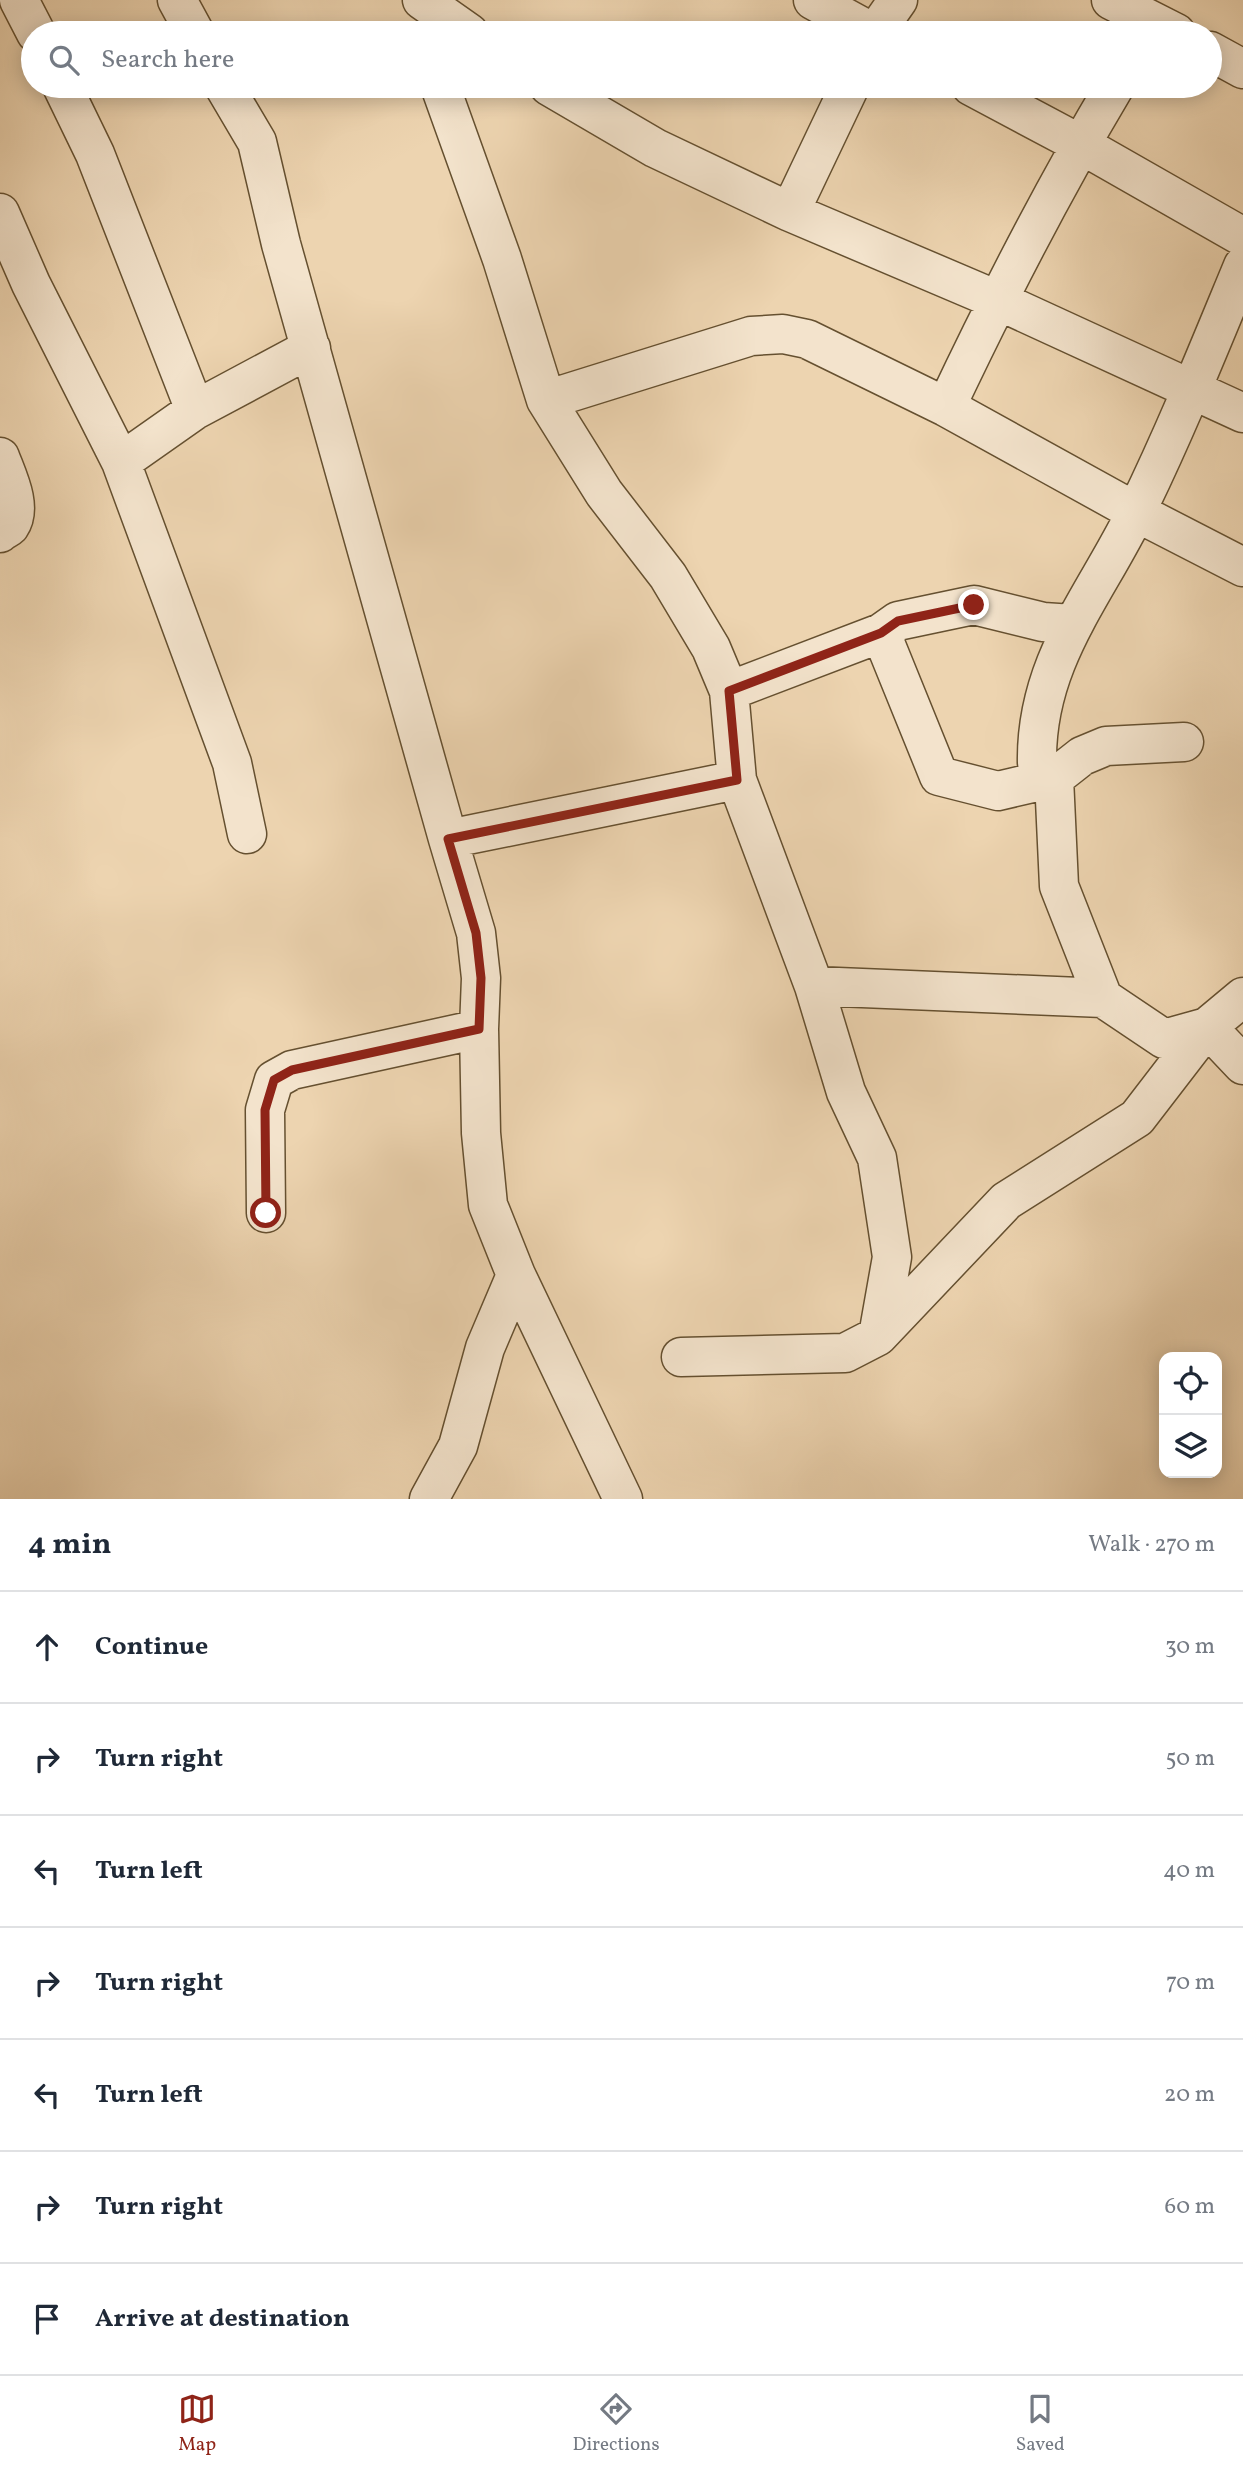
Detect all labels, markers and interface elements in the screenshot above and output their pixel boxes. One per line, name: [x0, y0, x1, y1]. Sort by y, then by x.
search box: [21, 21, 1222, 98]
icon: search: [45, 41, 83, 79]
text: Search here: [101, 42, 234, 78]
route end: [958, 589, 989, 620]
route start: [250, 1197, 281, 1228]
map controls: [1159, 1352, 1222, 1478]
button: locate: [1159, 1352, 1222, 1415]
button: layers: [1159, 1415, 1222, 1478]
text: 4 min: [28, 1524, 112, 1566]
text: Walk · 270 m: [1088, 1529, 1215, 1561]
icon: ahead: [28, 1628, 66, 1666]
text: Continue: [95, 1629, 208, 1665]
text: 30 m: [1165, 1631, 1215, 1663]
icon: right: [28, 1740, 66, 1778]
text: Turn right: [95, 1741, 223, 1777]
text: 50 m: [1166, 1743, 1215, 1775]
icon: left: [28, 1852, 66, 1890]
text: Turn left: [95, 1853, 203, 1889]
text: 40 m: [1163, 1855, 1215, 1887]
icon: right: [28, 1964, 66, 2002]
text: Turn right: [95, 1965, 223, 2001]
text: 70 m: [1166, 1967, 1215, 1999]
icon: left: [28, 2076, 66, 2114]
text: Turn left: [95, 2077, 203, 2113]
text: 20 m: [1164, 2079, 1215, 2111]
icon: right: [28, 2188, 66, 2226]
text: Turn right: [95, 2189, 223, 2225]
text: 60 m: [1165, 2191, 1215, 2223]
icon: arrive: [28, 2300, 66, 2338]
text: Arrive at destination: [95, 2301, 350, 2337]
tab: Map: [178, 2390, 216, 2458]
tab: Directions: [573, 2390, 660, 2458]
tab: Saved: [1016, 2390, 1065, 2458]

